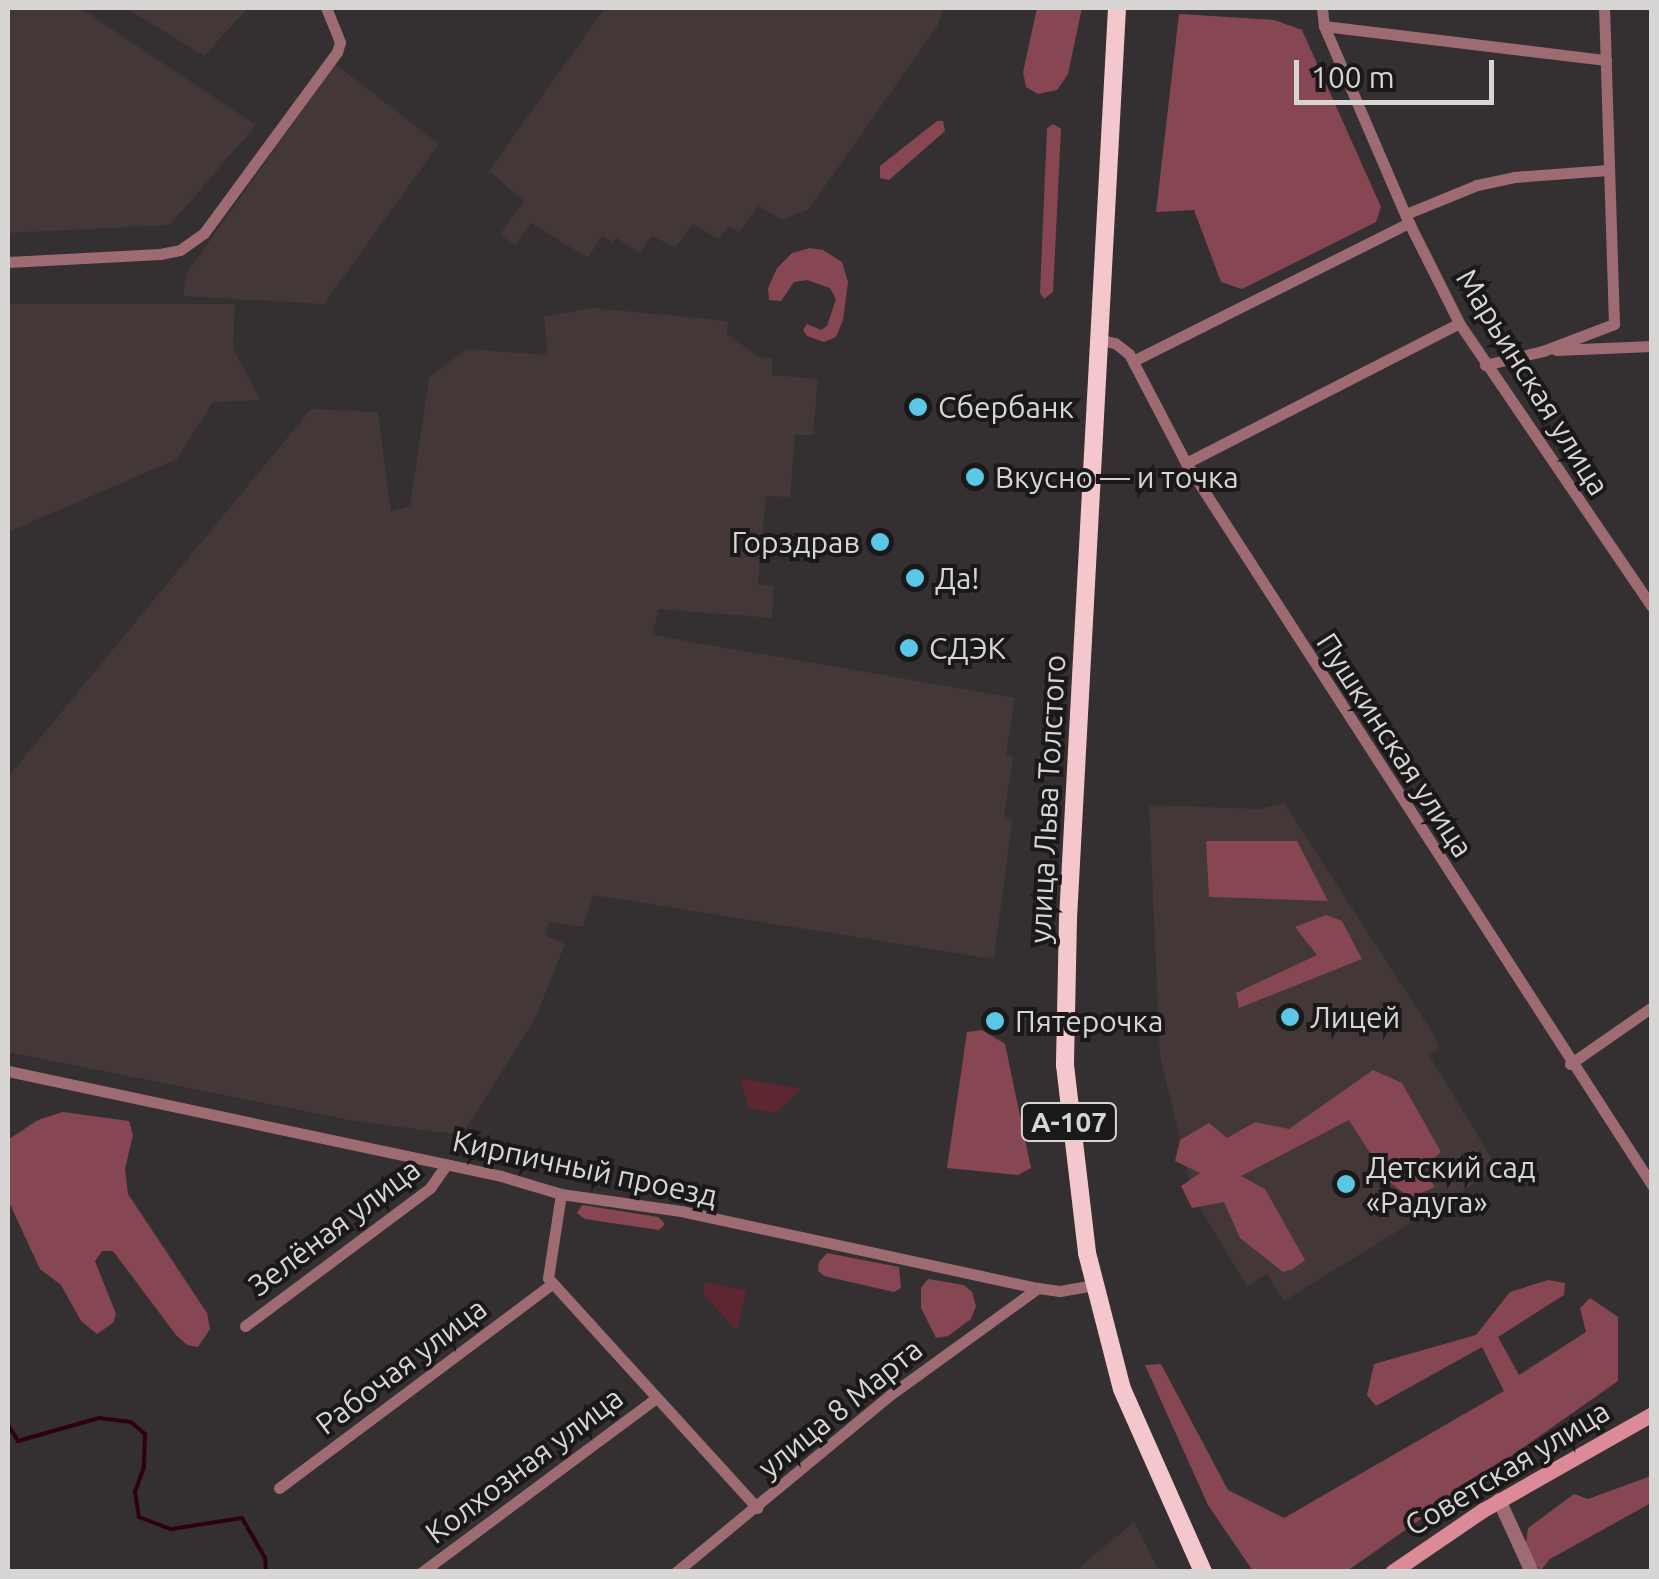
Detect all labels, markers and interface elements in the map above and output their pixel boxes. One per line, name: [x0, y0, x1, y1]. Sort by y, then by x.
scale bar: [1299, 40, 1499, 102]
text: 100 m: [1311, 60, 1395, 94]
street label: Марьинская улица: [1449, 262, 1617, 502]
place label: Сбербанк: [938, 389, 1074, 425]
marker: Сбербанк: [907, 396, 929, 418]
place label: Вкусно — и точка: [995, 459, 1239, 495]
marker: Вкусно — и точка: [964, 466, 986, 488]
place label: Горздрав: [732, 524, 860, 560]
marker: Горздрав: [869, 531, 891, 553]
place label: Да!: [935, 560, 980, 596]
marker: Да!: [904, 567, 926, 589]
street label: Пушкинская улица: [1309, 626, 1481, 864]
place label: СДЭК: [929, 630, 1006, 666]
marker: СДЭК: [898, 637, 920, 659]
street label: улица Льва Толстого: [1021, 654, 1073, 944]
place label: Лицей: [1310, 999, 1400, 1035]
place label: Пятерочка: [1015, 1003, 1163, 1039]
marker: Лицей: [1279, 1006, 1301, 1028]
marker: Пятерочка: [984, 1010, 1006, 1032]
road number: А-107: [1019, 1099, 1119, 1145]
street label: Кирпичный проезд: [449, 1122, 721, 1214]
place label: Детский сад «Радуга»: [1366, 1149, 1536, 1220]
street label: Зелёная улица: [241, 1151, 427, 1303]
marker: Детский сад «Радуга»: [1335, 1173, 1357, 1195]
street label: Рабочая улица: [309, 1290, 493, 1442]
street label: улица 8 Марта: [751, 1331, 929, 1485]
street label: Колхозная улица: [418, 1379, 630, 1551]
street label: Советская улица: [1398, 1393, 1616, 1543]

